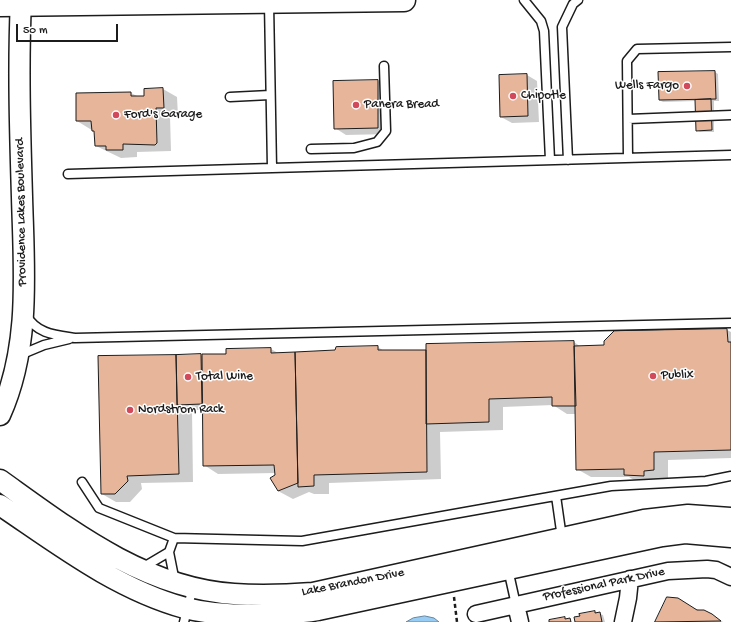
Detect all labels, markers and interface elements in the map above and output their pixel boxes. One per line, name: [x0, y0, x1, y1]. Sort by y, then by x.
scale bar: [18, 16, 120, 42]
text: 50 m: [23, 24, 48, 38]
place label: Wells Fargo: [615, 78, 679, 94]
marker: Wells Fargo: [682, 81, 692, 91]
place label: Chipotle: [521, 88, 566, 104]
marker: Chipotle: [508, 91, 518, 101]
place label: Panera Bread: [364, 97, 439, 113]
marker: Panera Bread: [351, 100, 361, 110]
place label: Ford's Garage: [124, 107, 202, 123]
marker: Ford's Garage: [111, 110, 121, 120]
street label: Providence Lakes Boulevard: [13, 138, 31, 286]
place label: Publix: [661, 368, 694, 384]
place label: Total Wine: [196, 369, 253, 385]
marker: Publix: [648, 371, 658, 381]
marker: Total Wine: [183, 372, 193, 382]
place label: Nordstrom Rack: [138, 402, 223, 418]
marker: Nordstrom Rack: [125, 405, 135, 415]
street label: Professional Park Drive: [542, 564, 666, 606]
street label: Lake Brandon Drive: [300, 565, 406, 601]

